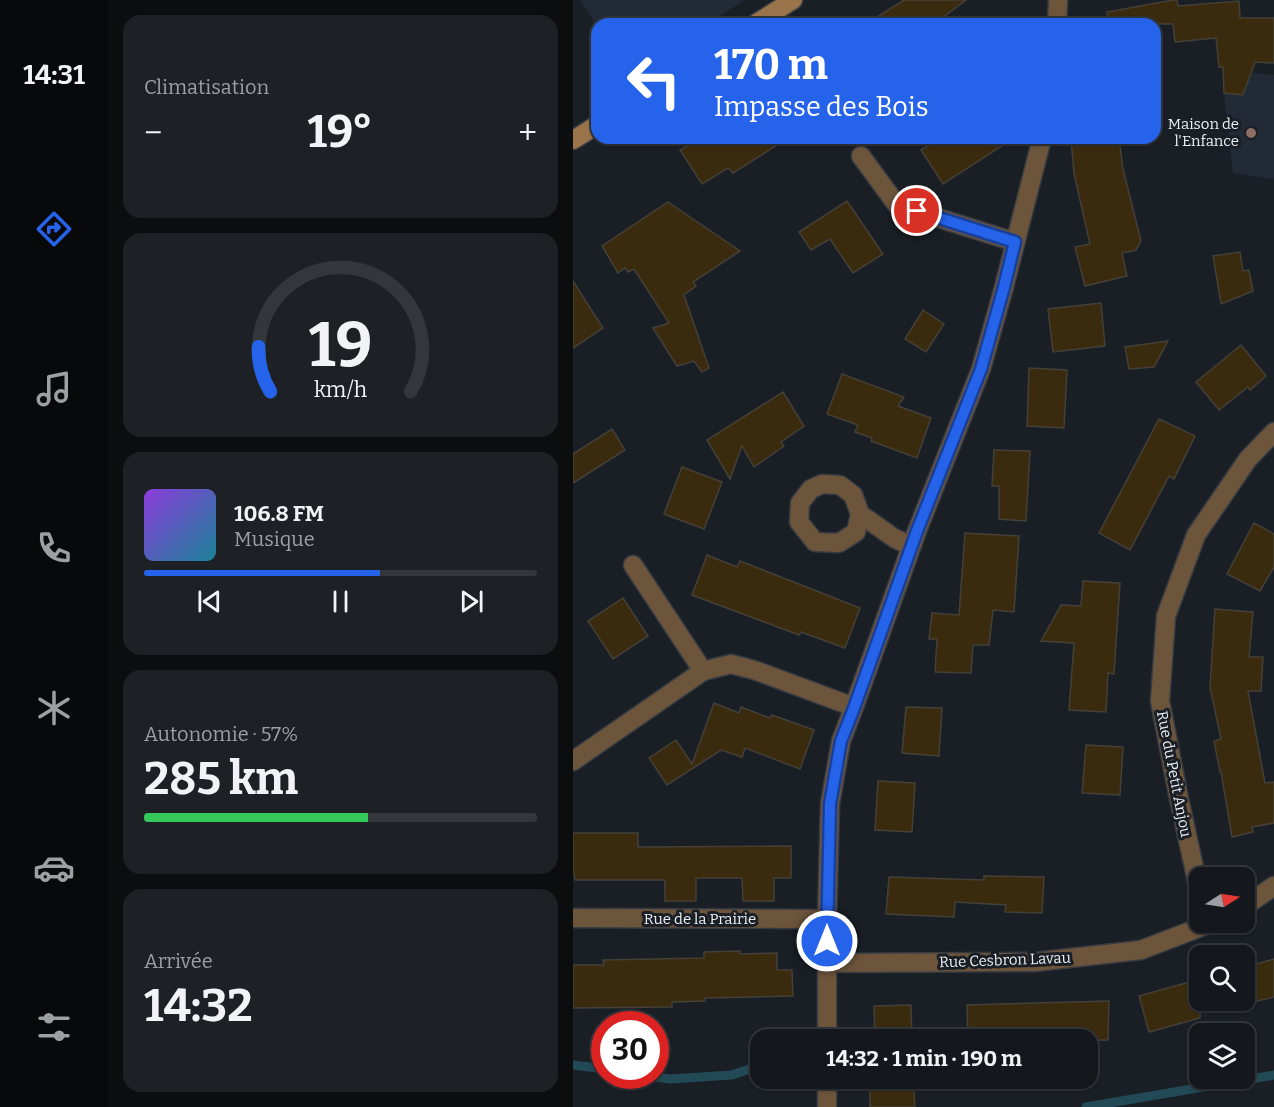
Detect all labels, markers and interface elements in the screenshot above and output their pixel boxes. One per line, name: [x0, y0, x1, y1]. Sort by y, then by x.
text: 170 m: [714, 40, 828, 90]
icon: left: [615, 42, 693, 120]
text: 14:31: [23, 59, 85, 91]
text: Climatisation: [144, 75, 269, 99]
text: Impasse des Bois: [714, 91, 929, 123]
text: 19°: [307, 105, 373, 159]
text: −: [144, 113, 162, 153]
text: +: [518, 113, 537, 153]
place label: Maison de l'Enfance: [1168, 115, 1239, 150]
marker: Maison de l'Enfance: [1244, 126, 1258, 140]
pin: [891, 185, 942, 236]
icon: arrive: [900, 194, 933, 227]
icon: directions: [33, 208, 75, 250]
text: 19: [309, 308, 372, 383]
icon: music: [33, 368, 75, 410]
text: km/h: [314, 378, 367, 404]
text: 106.8 FM: [234, 500, 324, 527]
icon: phone: [33, 527, 75, 569]
text: Musique: [234, 527, 315, 551]
icon: previous: [193, 585, 226, 618]
icon: pause: [324, 585, 357, 618]
icon: next: [455, 585, 488, 618]
icon: climate: [33, 687, 75, 729]
street label: Rue du Petit Anjou: [1153, 709, 1195, 839]
text: Autonomie · 57%: [144, 722, 298, 746]
text: 285 km: [144, 752, 298, 806]
icon: car: [33, 847, 75, 889]
north arrow: [1189, 867, 1255, 933]
map controls: [1189, 867, 1255, 1089]
position arrow: [795, 909, 859, 973]
street label: Rue de la Prairie: [644, 910, 756, 928]
button: search: [1189, 945, 1255, 1011]
text: Arrivée: [144, 949, 213, 973]
street label: Rue Cesbron Lavau: [939, 949, 1071, 971]
text: 14:32: [144, 979, 253, 1033]
icon: filters: [33, 1006, 75, 1048]
speed limit sign: 30: [591, 1011, 669, 1089]
button: layers: [1189, 1023, 1255, 1089]
text: 14:32 · 1 min · 190 m: [826, 1045, 1022, 1072]

